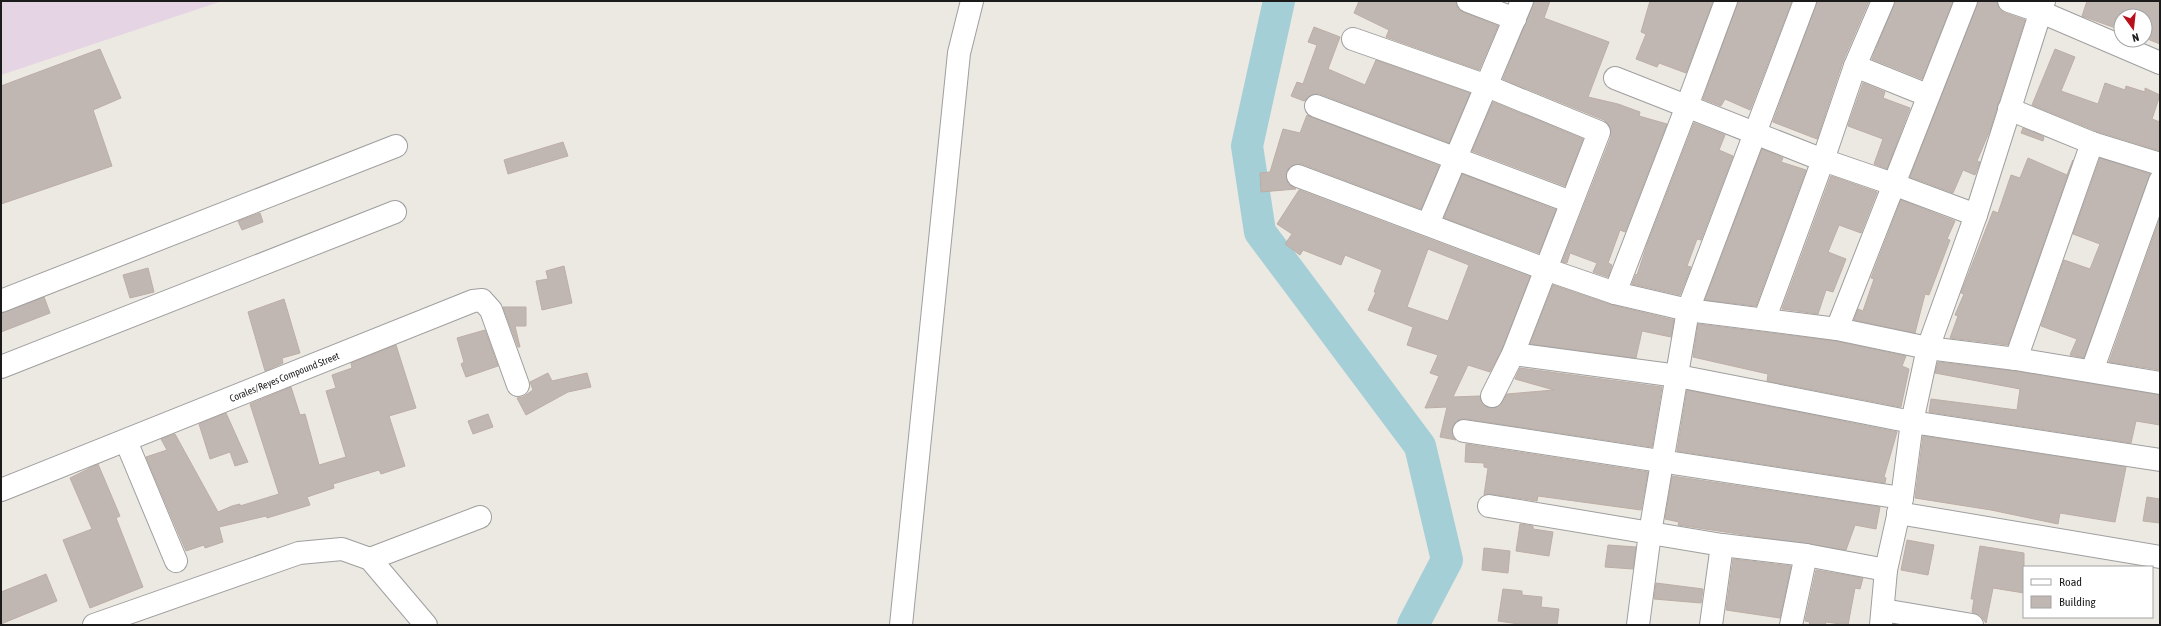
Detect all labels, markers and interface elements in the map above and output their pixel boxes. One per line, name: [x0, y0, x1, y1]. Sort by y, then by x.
north arrow: [2113, 8, 2153, 48]
text: N: [2131, 31, 2140, 44]
street label: Corales/Reyes Compound Street: [228, 350, 341, 404]
legend: [2023, 566, 2153, 618]
text: Road: [2059, 575, 2082, 589]
text: Building: [2059, 595, 2097, 609]

